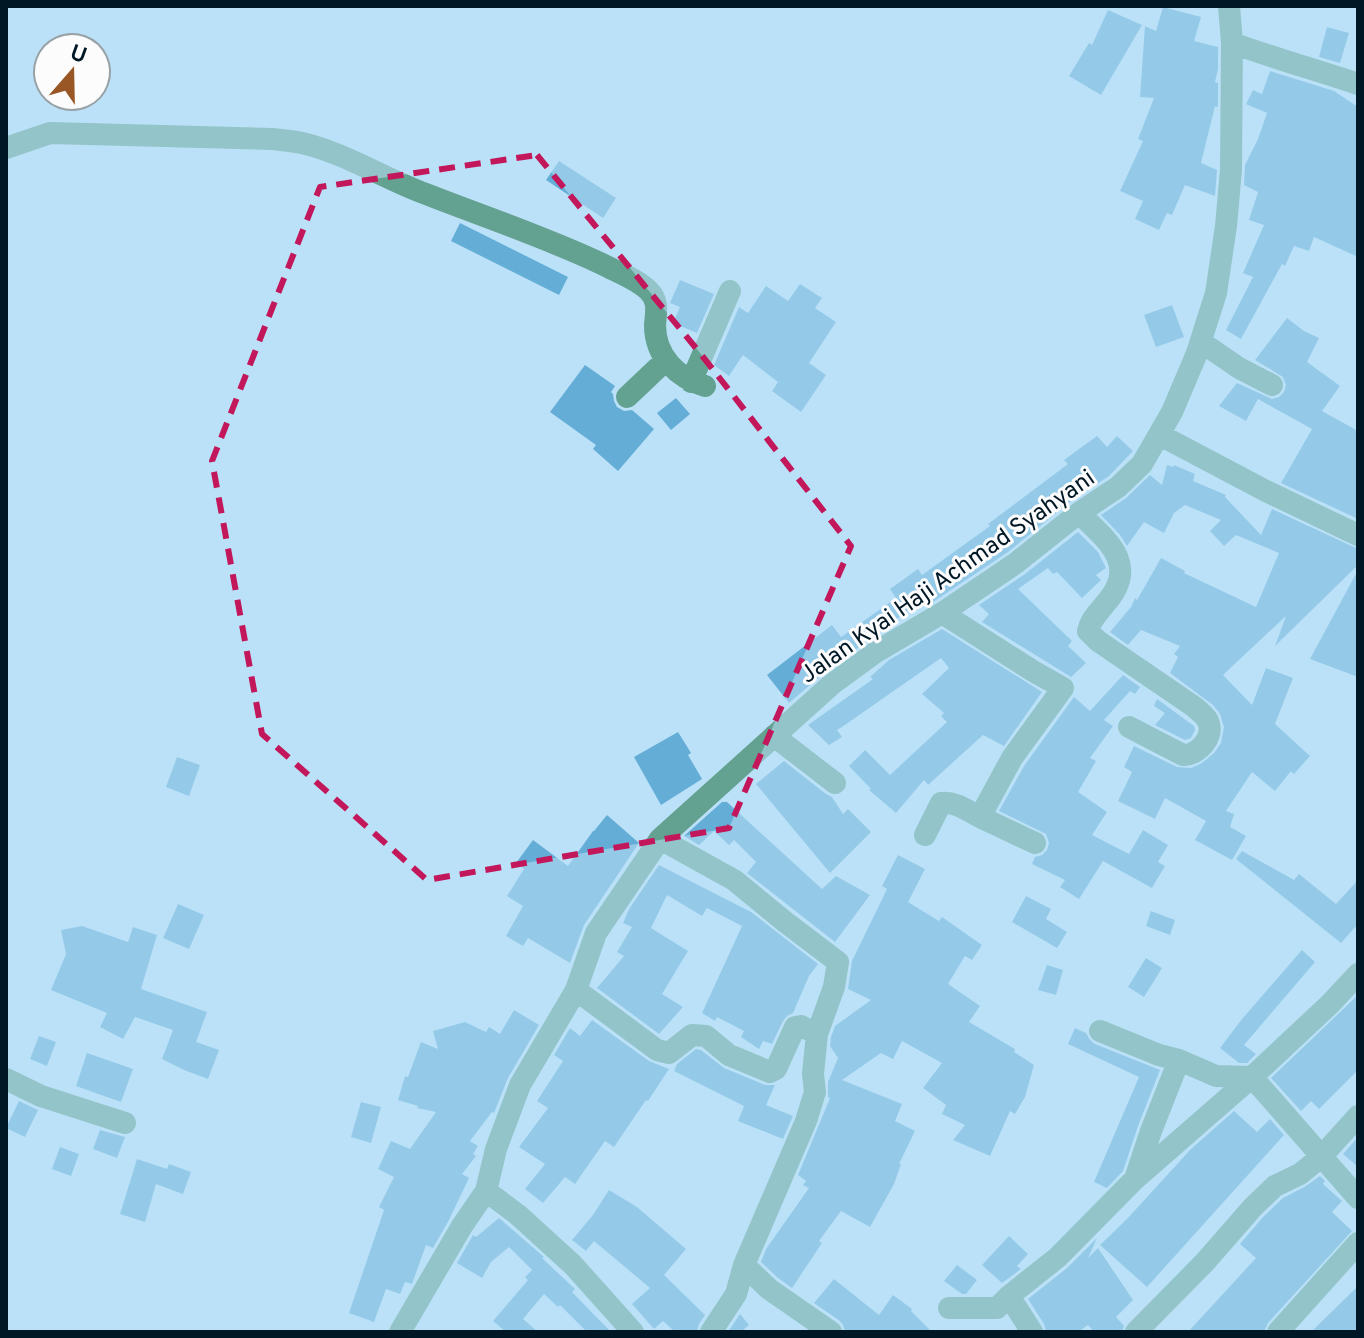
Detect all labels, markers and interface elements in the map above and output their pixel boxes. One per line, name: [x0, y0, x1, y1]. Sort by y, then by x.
north arrow: [32, 32, 112, 112]
text: U: [66, 40, 90, 71]
street label: Jalan Kyai Haji Achmad Syahyani: [795, 464, 1101, 691]

